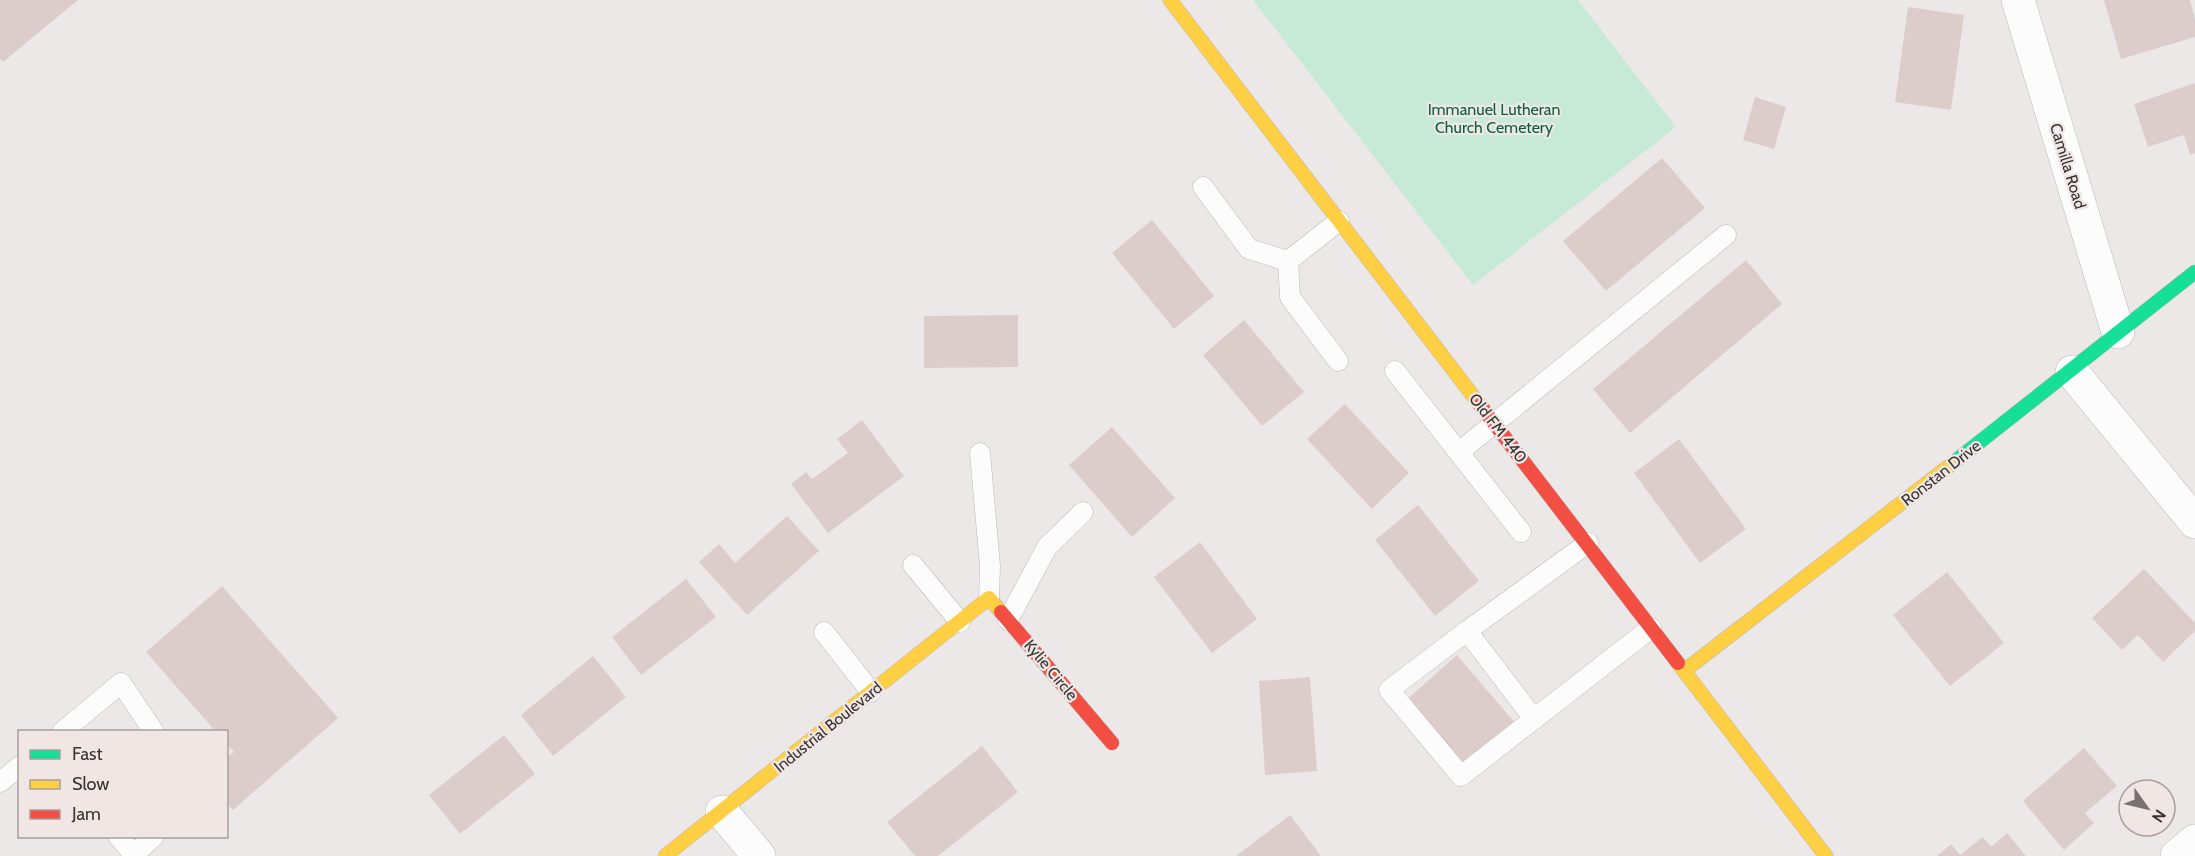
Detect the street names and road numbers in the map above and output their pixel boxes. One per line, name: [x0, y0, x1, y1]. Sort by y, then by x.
street label: Camilla Road: [2046, 121, 2090, 211]
street label: Old FM 440: [1465, 390, 1531, 466]
street label: Ronstan Drive: [1898, 436, 1984, 510]
street label: Kylie Circle: [1020, 636, 1082, 704]
street label: Industrial Boulevard: [770, 678, 886, 776]

